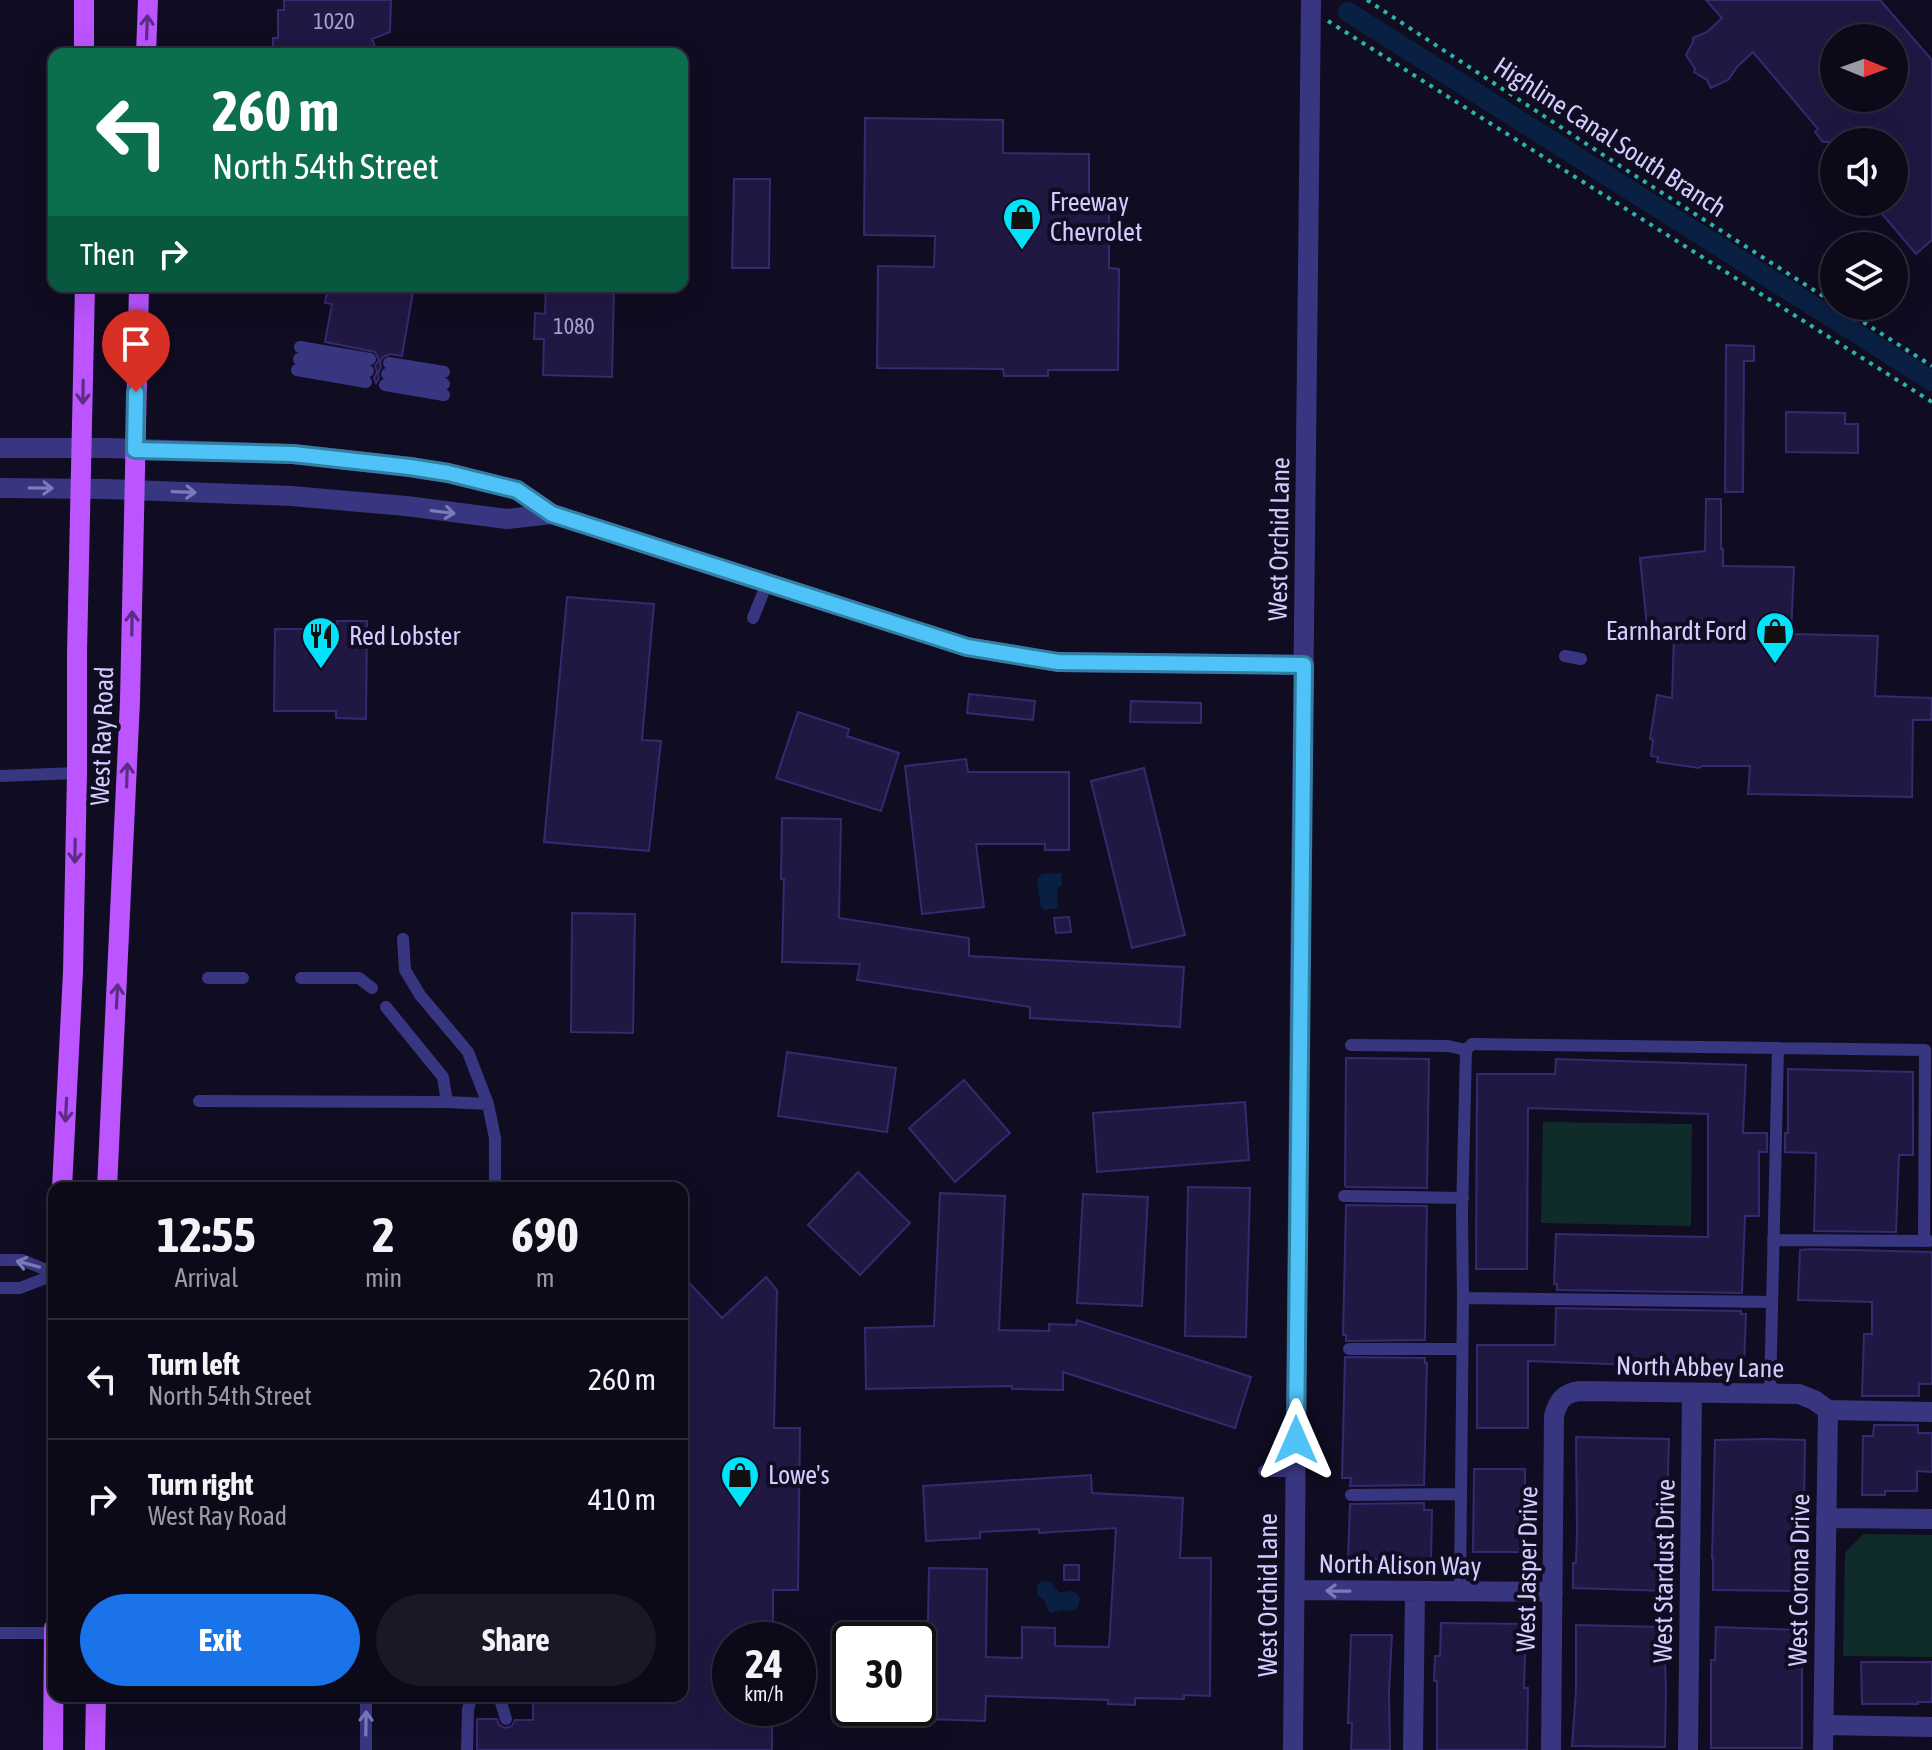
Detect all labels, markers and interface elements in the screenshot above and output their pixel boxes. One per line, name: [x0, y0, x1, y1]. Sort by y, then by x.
house number: 1020: [313, 8, 355, 34]
one-way arrow: [140, 14, 155, 41]
north arrow: [1820, 24, 1908, 112]
map controls: [1820, 24, 1908, 320]
street label: Highline Canal South Branch: [1488, 51, 1732, 223]
text: 260 m: [212, 79, 339, 143]
icon: left: [80, 80, 184, 184]
button: sound: [1820, 128, 1908, 216]
text: North 54th Street: [212, 145, 439, 187]
place label: Freeway Chevrolet: [1050, 187, 1142, 247]
shop icon: Freeway Chevrolet: [1001, 196, 1043, 251]
icon: right: [151, 232, 195, 276]
button: layers: [1820, 232, 1908, 320]
text: Then: [80, 237, 135, 271]
pin: [102, 310, 170, 392]
house number: 1080: [553, 313, 595, 339]
icon: arrive: [114, 322, 158, 366]
one-way arrow: [76, 378, 91, 405]
street label: West Orchid Lane: [1263, 457, 1295, 621]
one-way arrow: [27, 480, 54, 495]
one-way arrow: [170, 484, 197, 499]
one-way arrow: [429, 504, 456, 519]
one-way arrow: [124, 610, 139, 637]
shop icon: Earnhardt Ford: [1754, 610, 1796, 665]
restaurant icon: Red Lobster: [300, 615, 342, 670]
place label: Earnhardt Ford: [1606, 616, 1747, 646]
place label: Red Lobster: [349, 621, 460, 651]
street label: West Ray Road: [85, 666, 119, 806]
one-way arrow: [120, 762, 135, 789]
one-way arrow: [67, 837, 83, 864]
one-way arrow: [109, 983, 124, 1010]
one-way arrow: [59, 1096, 74, 1123]
text: 12:55: [157, 1207, 256, 1262]
text: 2: [372, 1207, 395, 1262]
text: 690: [511, 1207, 579, 1262]
one-way arrow: [15, 1255, 41, 1270]
text: Arrival: [175, 1263, 238, 1293]
text: min: [365, 1263, 402, 1293]
text: m: [536, 1263, 554, 1293]
text: Turn left: [148, 1347, 240, 1381]
street label: North Abbey Lane: [1616, 1351, 1784, 1383]
icon: left: [80, 1357, 124, 1401]
text: 260 m: [588, 1362, 656, 1396]
text: North 54th Street: [148, 1381, 312, 1411]
position arrow: [1254, 1398, 1338, 1482]
shop icon: Lowe's: [719, 1454, 761, 1509]
place label: Lowe's: [768, 1460, 830, 1490]
text: Turn right: [148, 1467, 254, 1501]
icon: right: [80, 1477, 124, 1521]
street label: West Stardust Drive: [1647, 1479, 1681, 1663]
text: 410 m: [588, 1482, 656, 1516]
street label: West Jasper Drive: [1511, 1486, 1543, 1652]
street label: West Corona Drive: [1782, 1493, 1816, 1667]
text: West Ray Road: [148, 1501, 287, 1531]
street label: West Orchid Lane: [1253, 1513, 1283, 1677]
street label: North Alison Way: [1318, 1549, 1482, 1581]
one-way arrow: [1325, 1583, 1352, 1598]
button: Exit: [80, 1594, 360, 1686]
button: Share: [376, 1594, 656, 1686]
speed limit sign: 30: [832, 1622, 936, 1726]
text: 24: [745, 1641, 783, 1686]
text: km/h: [744, 1682, 784, 1705]
one-way arrow: [358, 1710, 374, 1737]

